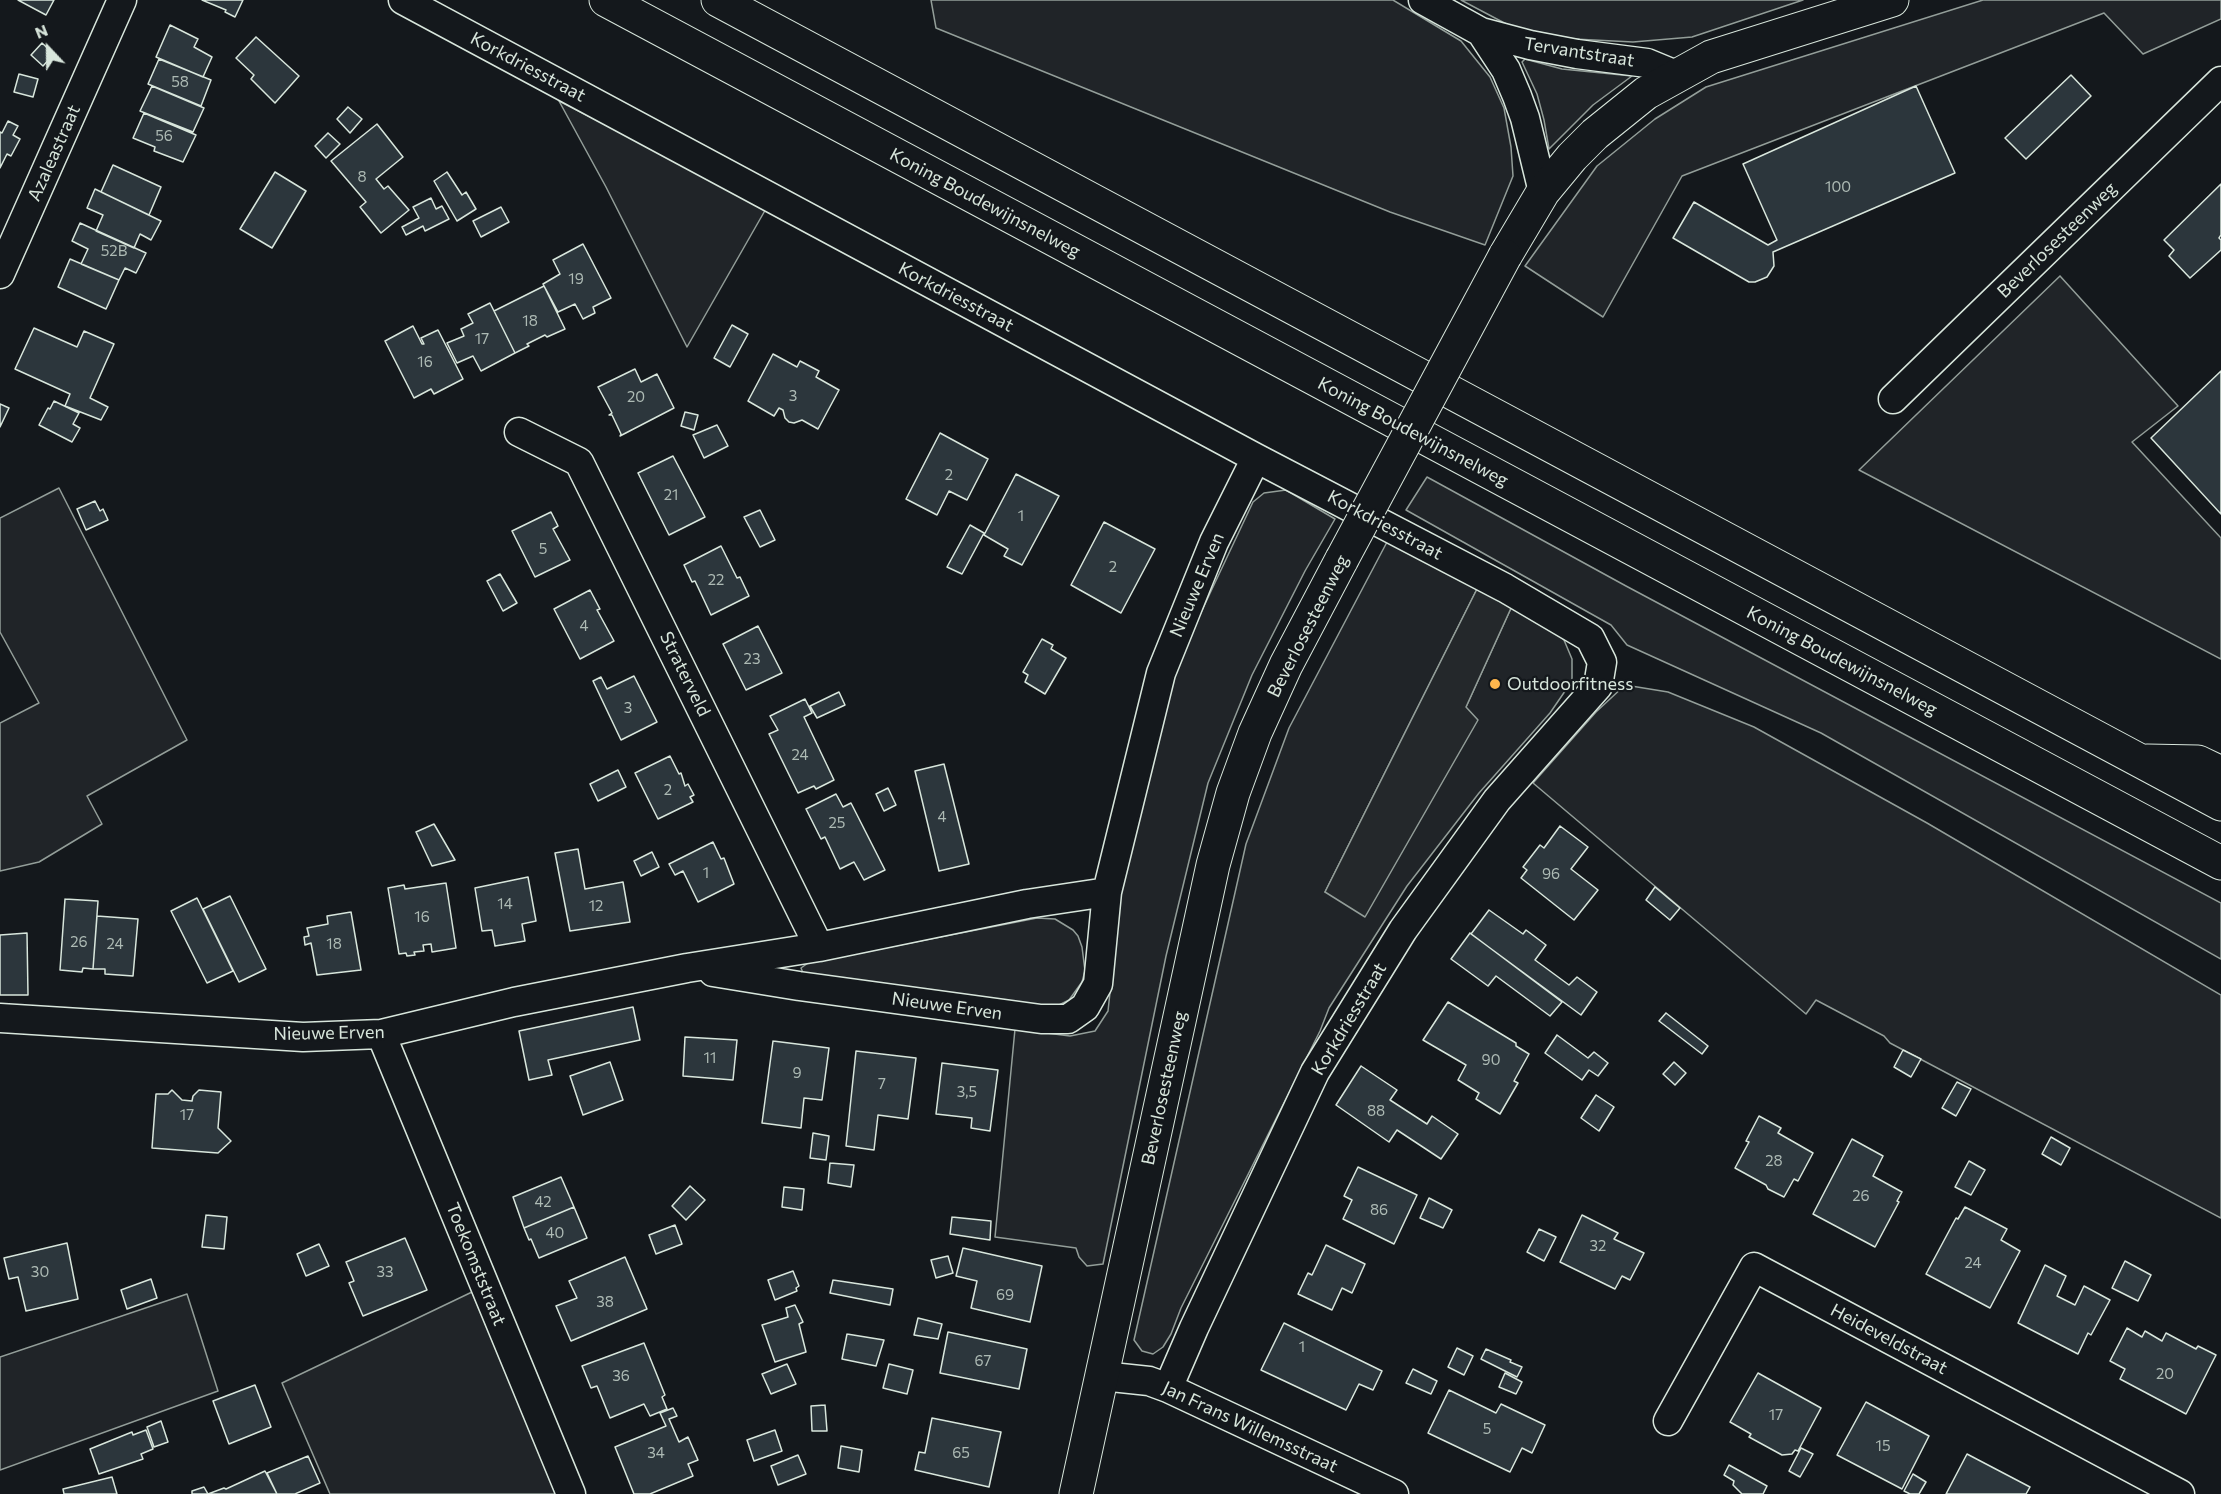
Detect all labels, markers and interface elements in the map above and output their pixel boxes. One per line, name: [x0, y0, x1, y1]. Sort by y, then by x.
north arrow: [18, 18, 78, 78]
text: N: [32, 20, 50, 42]
street label: Korkdriesstraat: [467, 28, 589, 106]
street label: Tervantstraat: [1522, 33, 1636, 71]
house number: 58: [171, 73, 189, 91]
street label: Azaleastraat: [23, 102, 85, 204]
house number: 56: [155, 127, 173, 145]
street label: Koning Boudewijnsnelweg: [886, 144, 1084, 262]
house number: 8: [357, 168, 367, 186]
house number: 100: [1825, 178, 1851, 196]
street label: Beverlosesteenweg: [1993, 178, 2121, 302]
house number: 52B: [101, 242, 127, 260]
street label: Korkdriesstraat: [895, 258, 1017, 336]
house number: 19: [568, 270, 584, 288]
house number: 18: [522, 312, 538, 330]
house number: 17: [475, 330, 489, 348]
house number: 16: [417, 353, 433, 371]
street label: Koning Boudewijnsnelweg: [1314, 373, 1512, 491]
house number: 3: [789, 387, 797, 405]
house number: 20: [627, 388, 645, 406]
house number: 2: [945, 466, 953, 484]
house number: 21: [664, 486, 678, 504]
street label: Korkdriesstraat: [1324, 486, 1446, 564]
house number: 1: [1018, 507, 1024, 525]
street label: Nieuwe Erven: [1165, 530, 1229, 640]
house number: 5: [539, 540, 547, 558]
street label: Beverlosesteenweg: [1263, 551, 1353, 701]
house number: 2: [1109, 558, 1117, 576]
house number: 22: [708, 571, 724, 589]
street label: Koning Boudewijnsnelweg: [1743, 602, 1941, 720]
house number: 4: [580, 617, 588, 635]
street label: Straterveld: [655, 628, 715, 720]
house number: 23: [744, 650, 760, 668]
place label: Outdoorfitness: [1507, 673, 1633, 695]
marker: Outdoorfitness: [1488, 677, 1502, 691]
house number: 3: [624, 699, 632, 717]
house number: 24: [791, 746, 809, 764]
house number: 2: [664, 781, 672, 799]
house number: 4: [938, 808, 946, 826]
house number: 25: [829, 814, 845, 832]
house number: 1: [703, 864, 709, 882]
house number: 96: [1542, 865, 1560, 883]
house number: 14: [497, 895, 513, 913]
house number: 12: [589, 897, 603, 915]
house number: 16: [414, 908, 430, 926]
house number: 26: [70, 933, 88, 951]
house number: 24: [106, 935, 124, 953]
house number: 18: [326, 935, 342, 953]
street label: Korkdriesstraat: [1307, 959, 1391, 1079]
street label: Nieuwe Erven: [890, 988, 1004, 1024]
street label: Beverlosesteenweg: [1137, 1009, 1191, 1167]
street label: Nieuwe Erven: [273, 1021, 385, 1045]
house number: 11: [704, 1049, 716, 1067]
house number: 90: [1482, 1051, 1500, 1069]
house number: 9: [792, 1064, 802, 1082]
house number: 7: [878, 1075, 886, 1093]
house number: 3,5: [957, 1083, 977, 1101]
house number: 88: [1367, 1102, 1385, 1120]
house number: 17: [180, 1106, 194, 1124]
house number: 28: [1765, 1152, 1783, 1170]
house number: 26: [1852, 1187, 1870, 1205]
house number: 42: [534, 1193, 552, 1211]
street label: Toekomststraat: [442, 1199, 510, 1329]
house number: 86: [1370, 1201, 1388, 1219]
house number: 40: [546, 1224, 564, 1242]
house number: 32: [1590, 1237, 1606, 1255]
house number: 24: [1964, 1254, 1982, 1272]
house number: 30: [31, 1263, 49, 1281]
house number: 33: [376, 1263, 394, 1281]
house number: 69: [996, 1286, 1014, 1304]
house number: 38: [596, 1293, 614, 1311]
street label: Heideveldstraat: [1827, 1299, 1951, 1379]
house number: 1: [1299, 1338, 1305, 1356]
house number: 67: [975, 1352, 991, 1370]
house number: 20: [2156, 1365, 2174, 1383]
house number: 36: [612, 1367, 630, 1385]
street label: Jan Frans Willemsstraat: [1159, 1377, 1341, 1477]
house number: 17: [1769, 1406, 1783, 1424]
house number: 5: [1483, 1420, 1491, 1438]
house number: 15: [1875, 1437, 1891, 1455]
house number: 34: [647, 1444, 665, 1462]
house number: 65: [952, 1444, 970, 1462]

